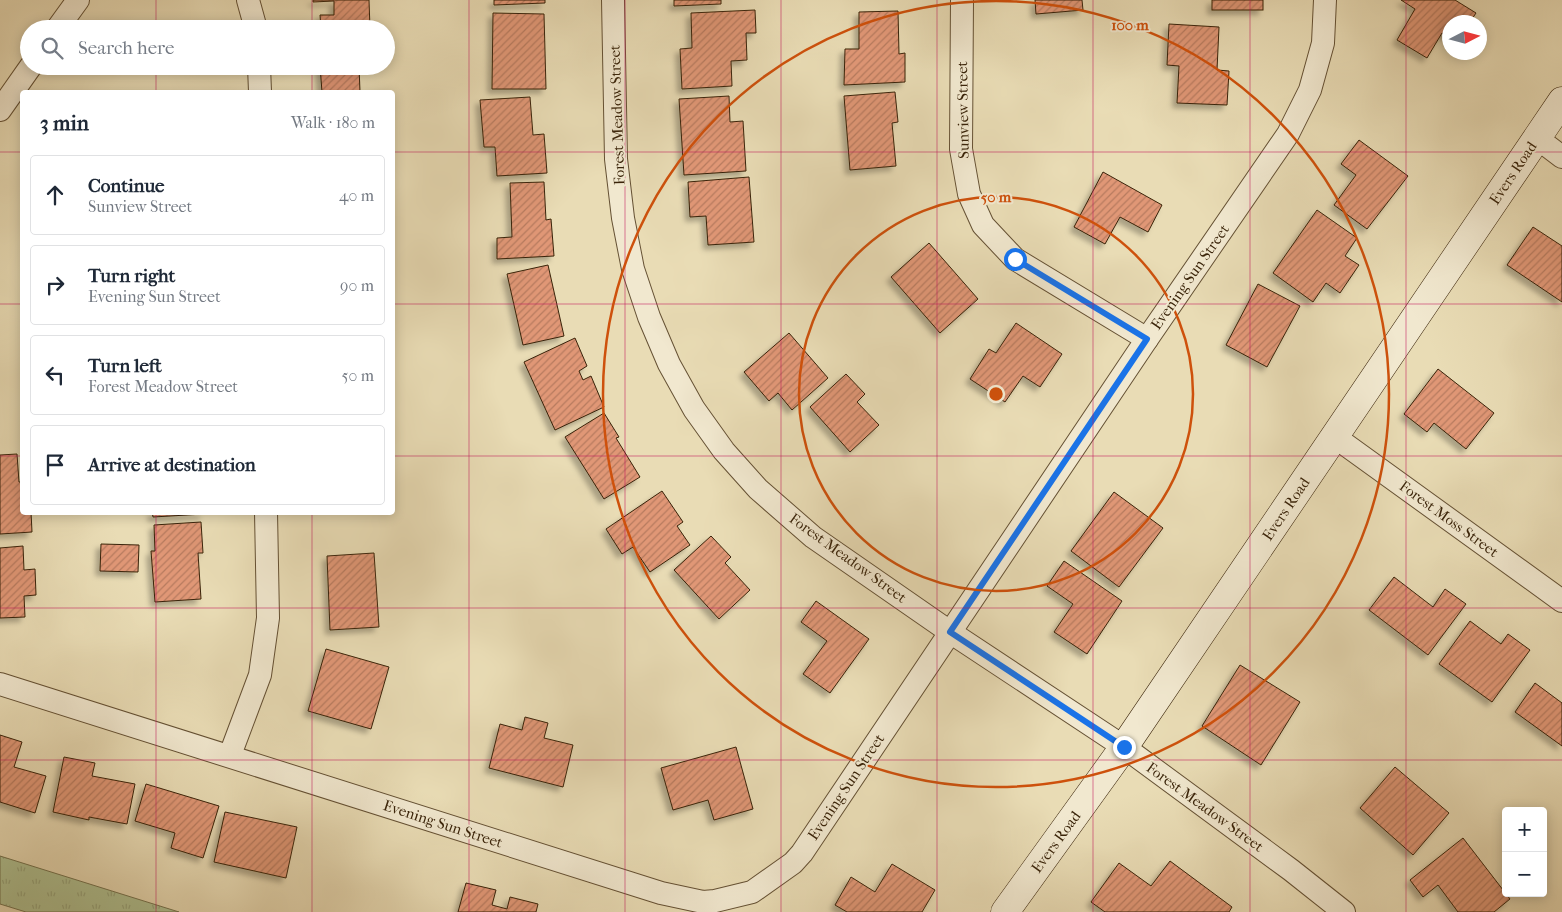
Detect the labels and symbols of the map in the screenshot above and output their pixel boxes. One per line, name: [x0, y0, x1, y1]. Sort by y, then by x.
north arrow: [1442, 15, 1487, 60]
text: 100 m: [1111, 16, 1149, 34]
street label: Forest Meadow Street: [606, 44, 628, 186]
street label: Sunview Street: [953, 60, 973, 159]
street label: Evers Road: [1485, 137, 1541, 208]
text: 50 m: [981, 188, 1012, 206]
street label: Evening Sun Street: [1147, 220, 1233, 333]
route start: [1004, 248, 1027, 271]
centre of rings: [987, 385, 1005, 403]
street label: Evers Road: [1258, 473, 1314, 544]
street label: Forest Moss Street: [1396, 477, 1503, 561]
street label: Forest Meadow Street: [786, 509, 911, 607]
street label: Evening Sun Street: [804, 730, 889, 844]
route end: [1113, 736, 1136, 759]
street label: Forest Meadow Street: [1143, 758, 1268, 856]
street label: Evening Sun Street: [381, 796, 506, 852]
street label: Evers Road: [1028, 807, 1085, 876]

